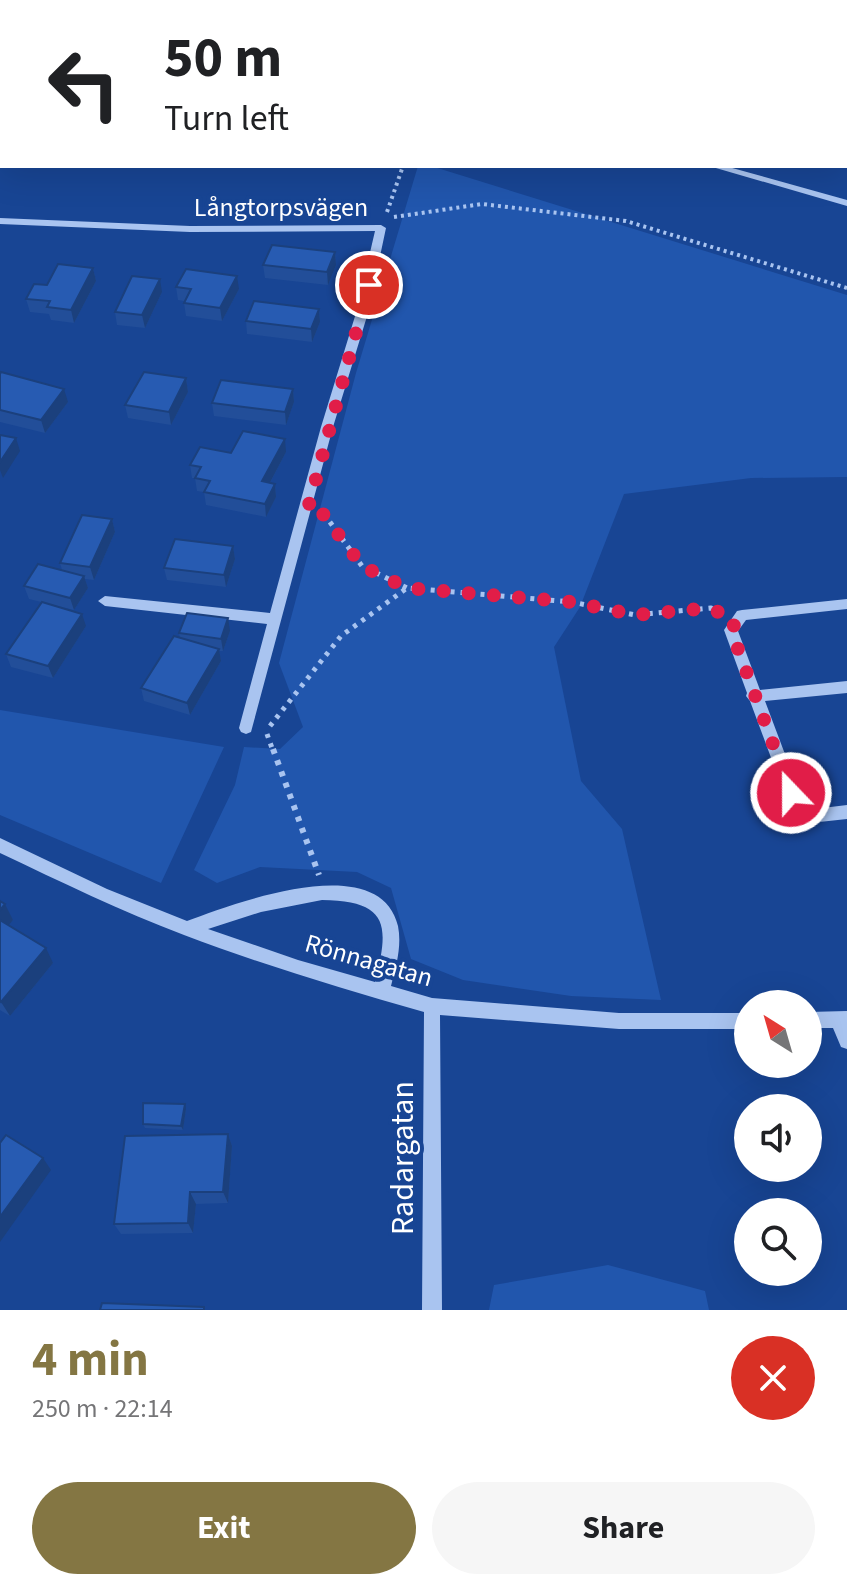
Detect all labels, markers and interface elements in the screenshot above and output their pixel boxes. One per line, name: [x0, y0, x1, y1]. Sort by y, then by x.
text: 50 m: [164, 19, 282, 98]
icon: left: [32, 32, 136, 136]
text: Turn left: [164, 93, 289, 144]
street label: Långtorpsvägen: [194, 189, 368, 226]
pin: [335, 251, 403, 319]
icon: arrive: [347, 263, 391, 307]
position arrow: [749, 751, 833, 835]
street label: Rönnagatan: [301, 925, 437, 996]
north arrow: [734, 990, 822, 1078]
map controls: [734, 990, 822, 1286]
street label: Radargatan: [380, 1081, 426, 1235]
button: sound: [734, 1094, 822, 1182]
button: search: [734, 1198, 822, 1286]
text: 4 min: [32, 1326, 149, 1394]
button: close: [731, 1336, 815, 1420]
text: 250 m · 22:14: [32, 1390, 173, 1427]
button: Exit: [32, 1482, 416, 1574]
button: Share: [432, 1482, 815, 1574]

